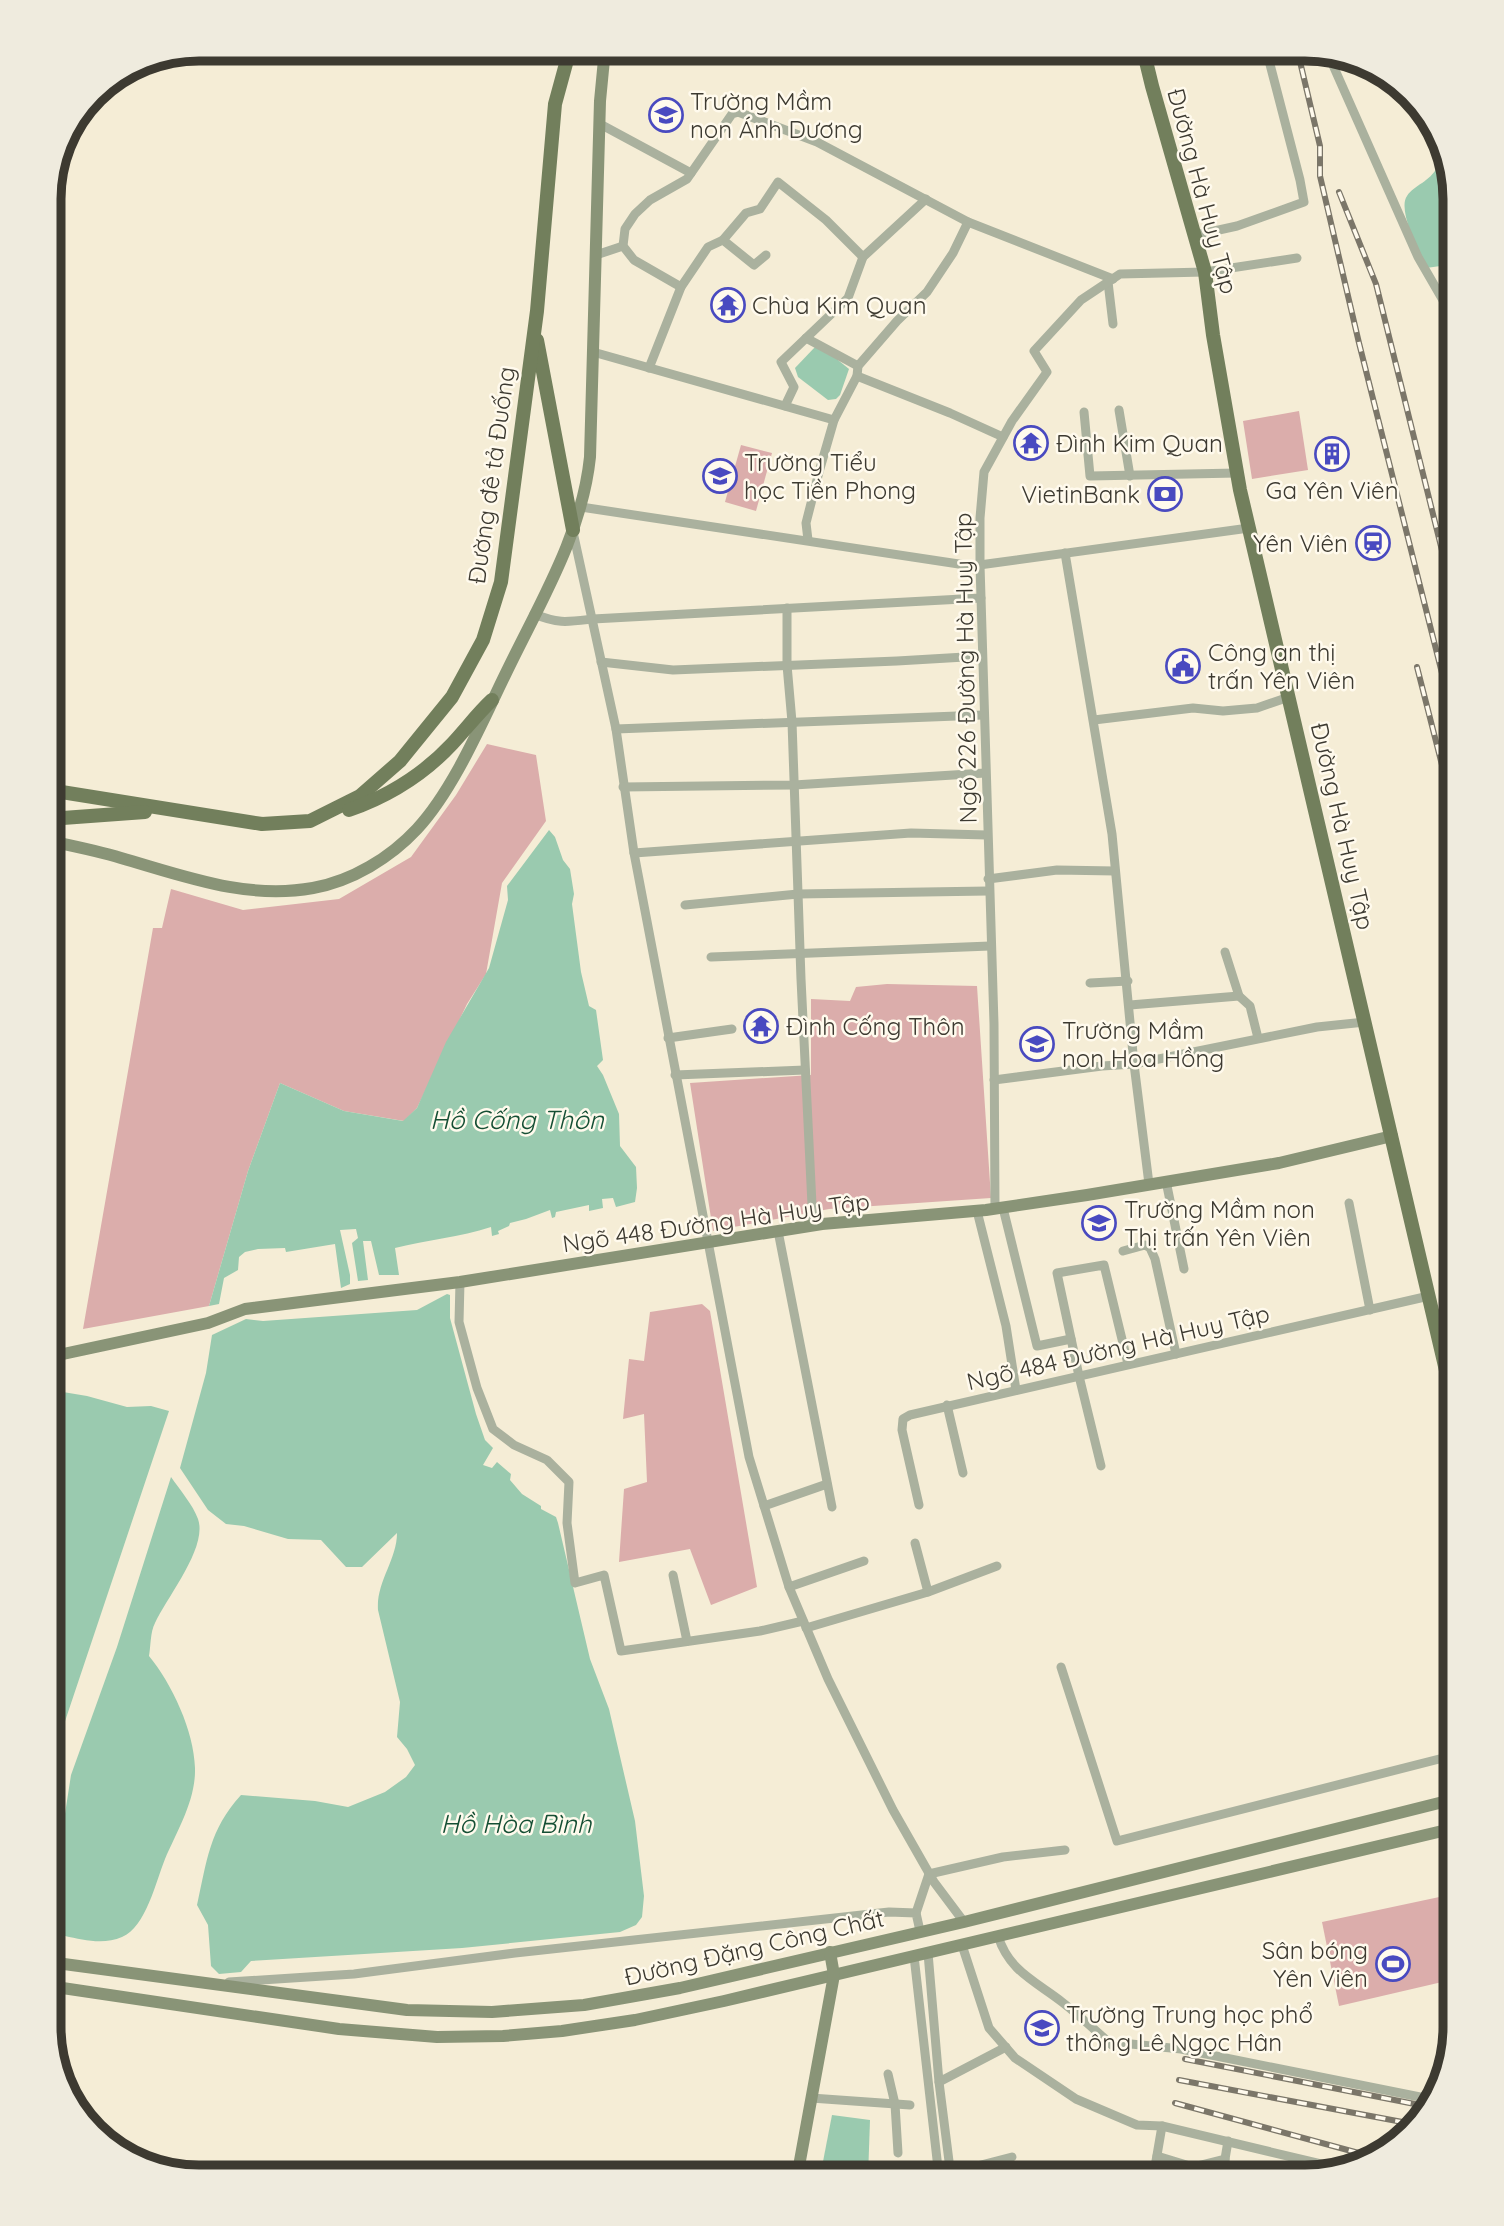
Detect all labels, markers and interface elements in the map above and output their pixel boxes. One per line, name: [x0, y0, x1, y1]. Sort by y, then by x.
street label: Đường Hà Huy Tập: [1161, 85, 1245, 297]
place label: Trường Mầm non Ánh Dương: [690, 86, 863, 144]
school or university icon: Trường Mầm non Ánh Dương: [647, 96, 685, 134]
temple icon: Chùa Kim Quan: [709, 286, 747, 324]
place label: Chùa Kim Quan: [752, 290, 927, 320]
street label: Đường đê tả Đuống: [461, 365, 521, 585]
temple icon: Đình Kim Quan: [1012, 424, 1050, 462]
place label: Đình Kim Quan: [1056, 428, 1223, 458]
building icon: Ga Yên Viên: [1313, 435, 1351, 473]
place label: Trường Tiểu học Tiền Phong: [744, 447, 916, 505]
school or university icon: Trường Tiểu học Tiền Phong: [701, 457, 739, 495]
bank icon: VietinBank: [1146, 475, 1184, 513]
place label: Ga Yên Viên: [1265, 475, 1399, 505]
place label: VietinBank: [1021, 479, 1140, 509]
street label: Ngõ 226 Đường Hà Huy Tập: [947, 512, 983, 824]
station icon: Yên Viên: [1354, 524, 1392, 562]
place label: Yên Viên: [1253, 528, 1348, 558]
place label: Công an thị trấn Yên Viên: [1208, 637, 1355, 695]
public building icon: Công an thị trấn Yên Viên: [1164, 647, 1202, 685]
street label: Đường Hà Huy Tập: [1305, 720, 1381, 932]
temple icon: Đình Cống Thôn: [742, 1007, 780, 1045]
place label: Đình Cống Thôn: [786, 1011, 965, 1041]
place label: Trường Mầm non Hoa Hồng: [1062, 1015, 1224, 1073]
school or university icon: Trường Mầm non Hoa Hồng: [1018, 1025, 1056, 1063]
water label: Hồ Cống Thôn: [430, 1103, 605, 1136]
street label: Ngõ 448 Đường Hà Huy Tập: [561, 1186, 871, 1258]
place label: Trường Mầm non Thị trấn Yên Viên: [1124, 1194, 1315, 1252]
school or university icon: Trường Mầm non Thị trấn Yên Viên: [1080, 1204, 1118, 1242]
street label: Ngõ 484 Đường Hà Huy Tập: [964, 1298, 1272, 1396]
water label: Hồ Hòa Bình: [440, 1807, 593, 1840]
street label: Đường Đặng Công Chất: [621, 1903, 887, 1991]
place label: Sân bóng Yên Viên: [1262, 1935, 1368, 1993]
sports icon: Sân bóng Yên Viên: [1374, 1945, 1412, 1983]
place label: Trường Trung học phổ thông Lê Ngọc Hân: [1066, 1999, 1313, 2057]
school or university icon: Trường Trung học phổ thông Lê Ngọc Hân: [1023, 2009, 1061, 2047]

